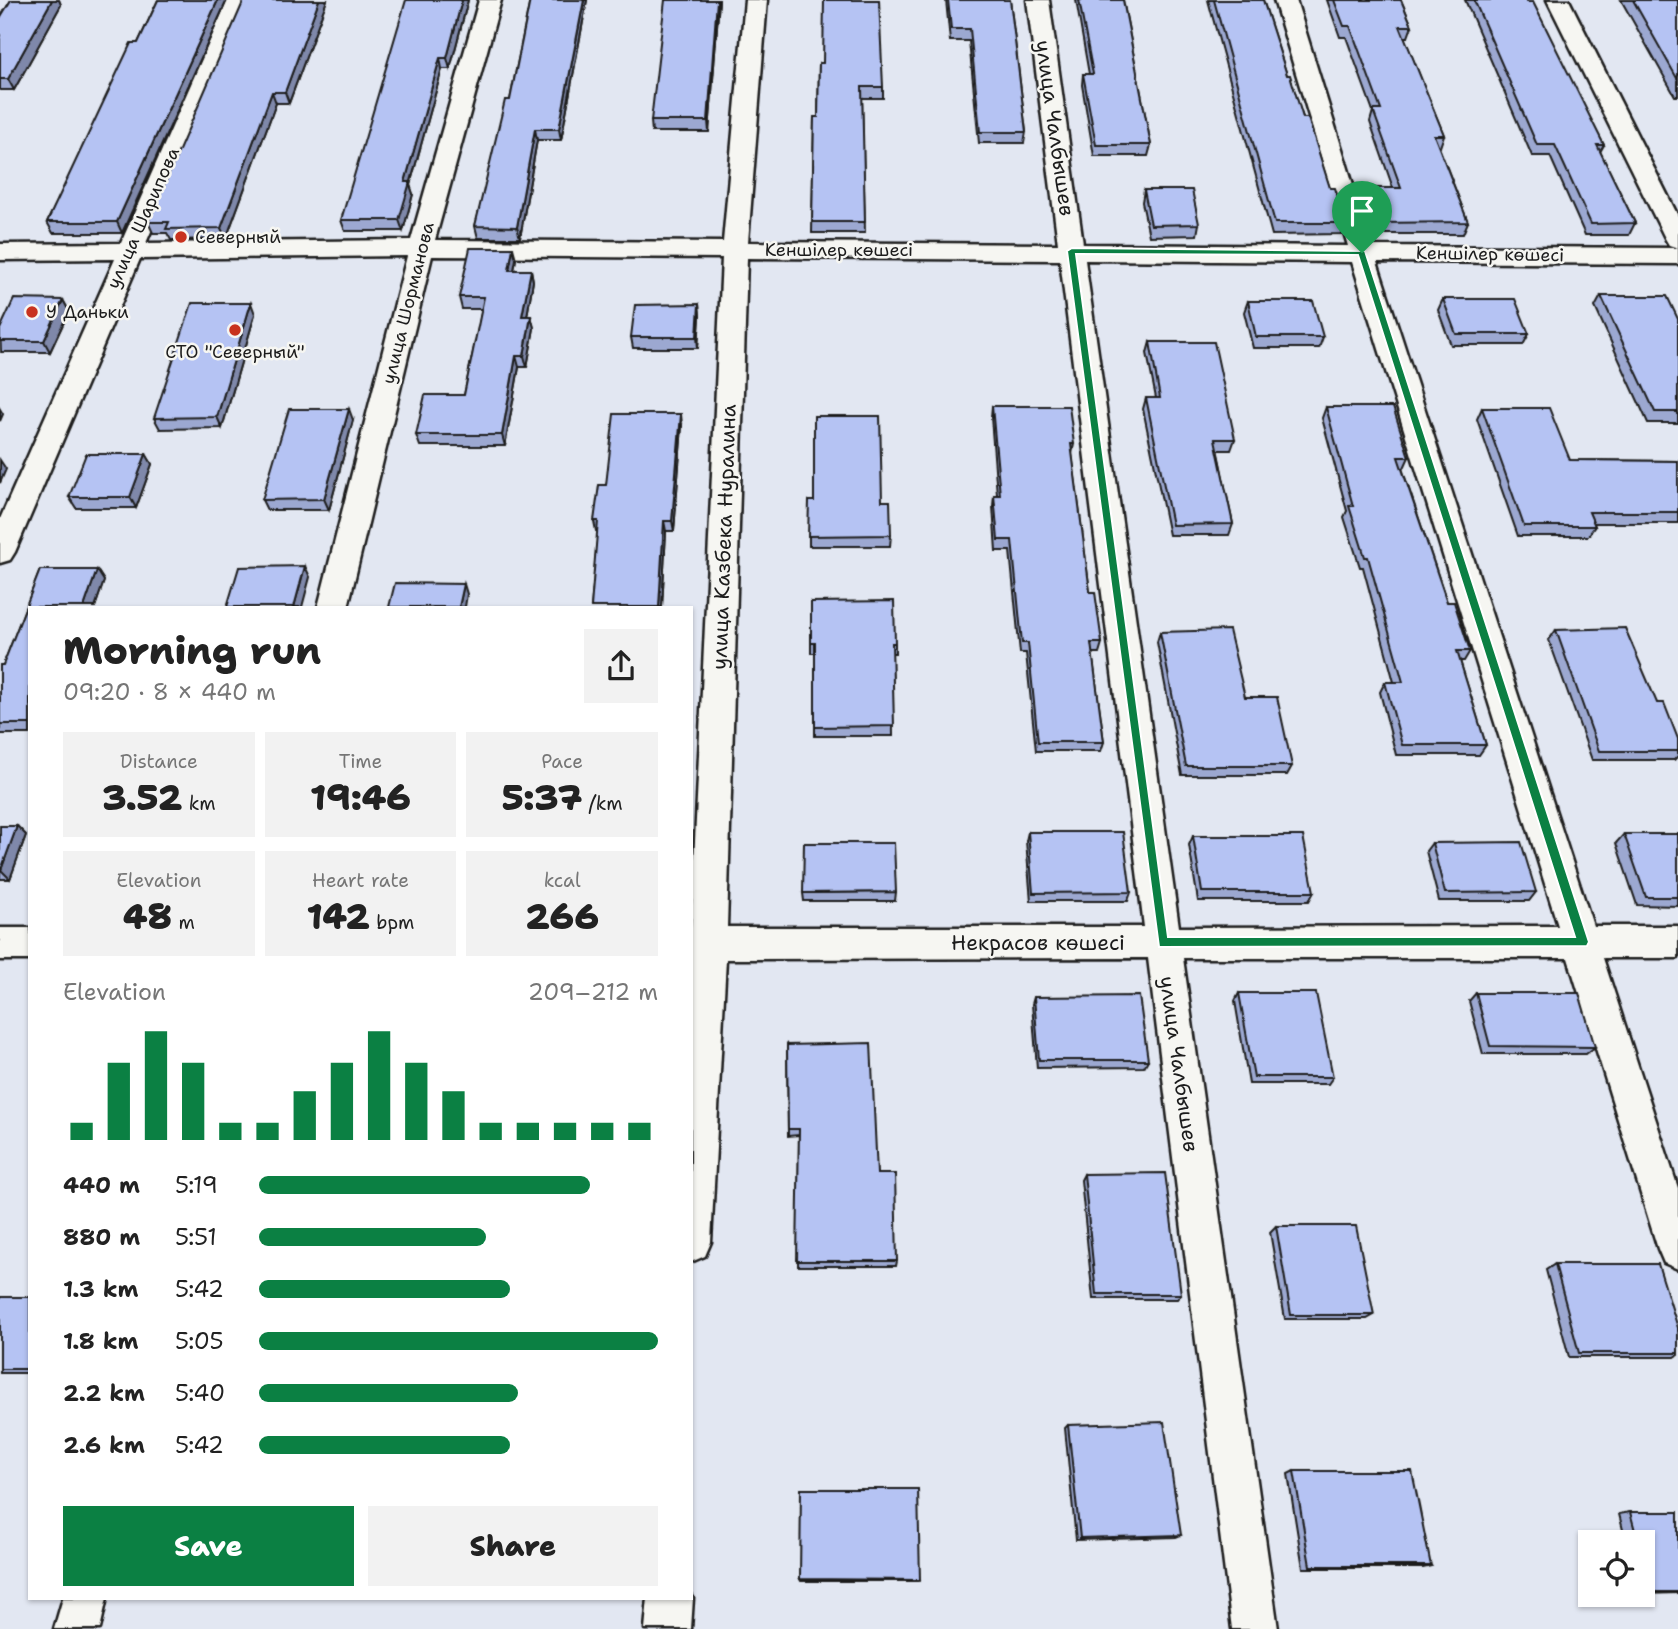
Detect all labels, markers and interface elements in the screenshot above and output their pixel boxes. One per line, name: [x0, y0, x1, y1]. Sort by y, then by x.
street label: улица Чалбышев: [1029, 38, 1081, 218]
street label: улица Шарипова: [101, 144, 185, 292]
pin: [1332, 181, 1392, 253]
icon: arrive: [1343, 192, 1381, 230]
street label: улица Шорманова: [376, 220, 440, 386]
place label: Северный: [195, 225, 281, 249]
marker: Северный: [173, 229, 189, 245]
street label: Кеншілер көшесі: [765, 238, 913, 262]
street label: Кеншілер көшесі: [1416, 241, 1564, 267]
place label: У Даньки: [46, 300, 129, 324]
marker: У Даньки: [24, 304, 40, 320]
marker: СТО "Северный": [227, 322, 243, 338]
place label: СТО "Северный": [165, 340, 305, 364]
street label: улица Казбека Нуралина: [705, 404, 743, 670]
text: Morning run: [63, 625, 321, 676]
button: share: [584, 629, 658, 703]
text: 09:20 · 8 × 440 m: [63, 677, 276, 707]
text: Distance: [120, 749, 198, 774]
text: Time: [339, 749, 382, 774]
text: Pace: [541, 749, 583, 774]
text: 3.52: [102, 774, 182, 821]
text: 19:46: [310, 774, 411, 821]
text: 5:37: [502, 774, 582, 821]
text: km: [182, 791, 216, 816]
text: /km: [582, 791, 623, 816]
text: Elevation: [116, 868, 201, 893]
text: Heart rate: [312, 868, 409, 893]
text: kcal: [544, 868, 581, 893]
text: 48: [123, 893, 172, 940]
text: 142: [307, 893, 370, 940]
text: 266: [525, 893, 599, 940]
text: m: [172, 910, 195, 935]
text: bpm: [370, 910, 414, 935]
street label: Некрасов көшесі: [951, 929, 1125, 957]
street label: улица Чалбышев: [1153, 974, 1205, 1154]
text: Elevation: [63, 977, 166, 1007]
text: 209–212 m: [528, 977, 658, 1007]
text: 440 m: [63, 1170, 140, 1200]
text: 5:19: [175, 1170, 218, 1200]
text: 880 m: [63, 1222, 140, 1252]
text: 5:51: [175, 1222, 217, 1252]
text: 1.3 km: [63, 1274, 138, 1304]
text: 5:42: [175, 1274, 224, 1304]
text: 1.8 km: [63, 1326, 138, 1356]
text: 5:05: [175, 1326, 224, 1356]
text: 2.2 km: [63, 1378, 145, 1408]
text: 5:40: [175, 1378, 225, 1408]
text: 2.6 km: [63, 1430, 145, 1460]
text: 5:42: [175, 1430, 224, 1460]
button: Save: [63, 1506, 354, 1586]
button: Share: [368, 1506, 658, 1586]
map controls: [1578, 1530, 1655, 1607]
button: locate: [1578, 1530, 1655, 1607]

